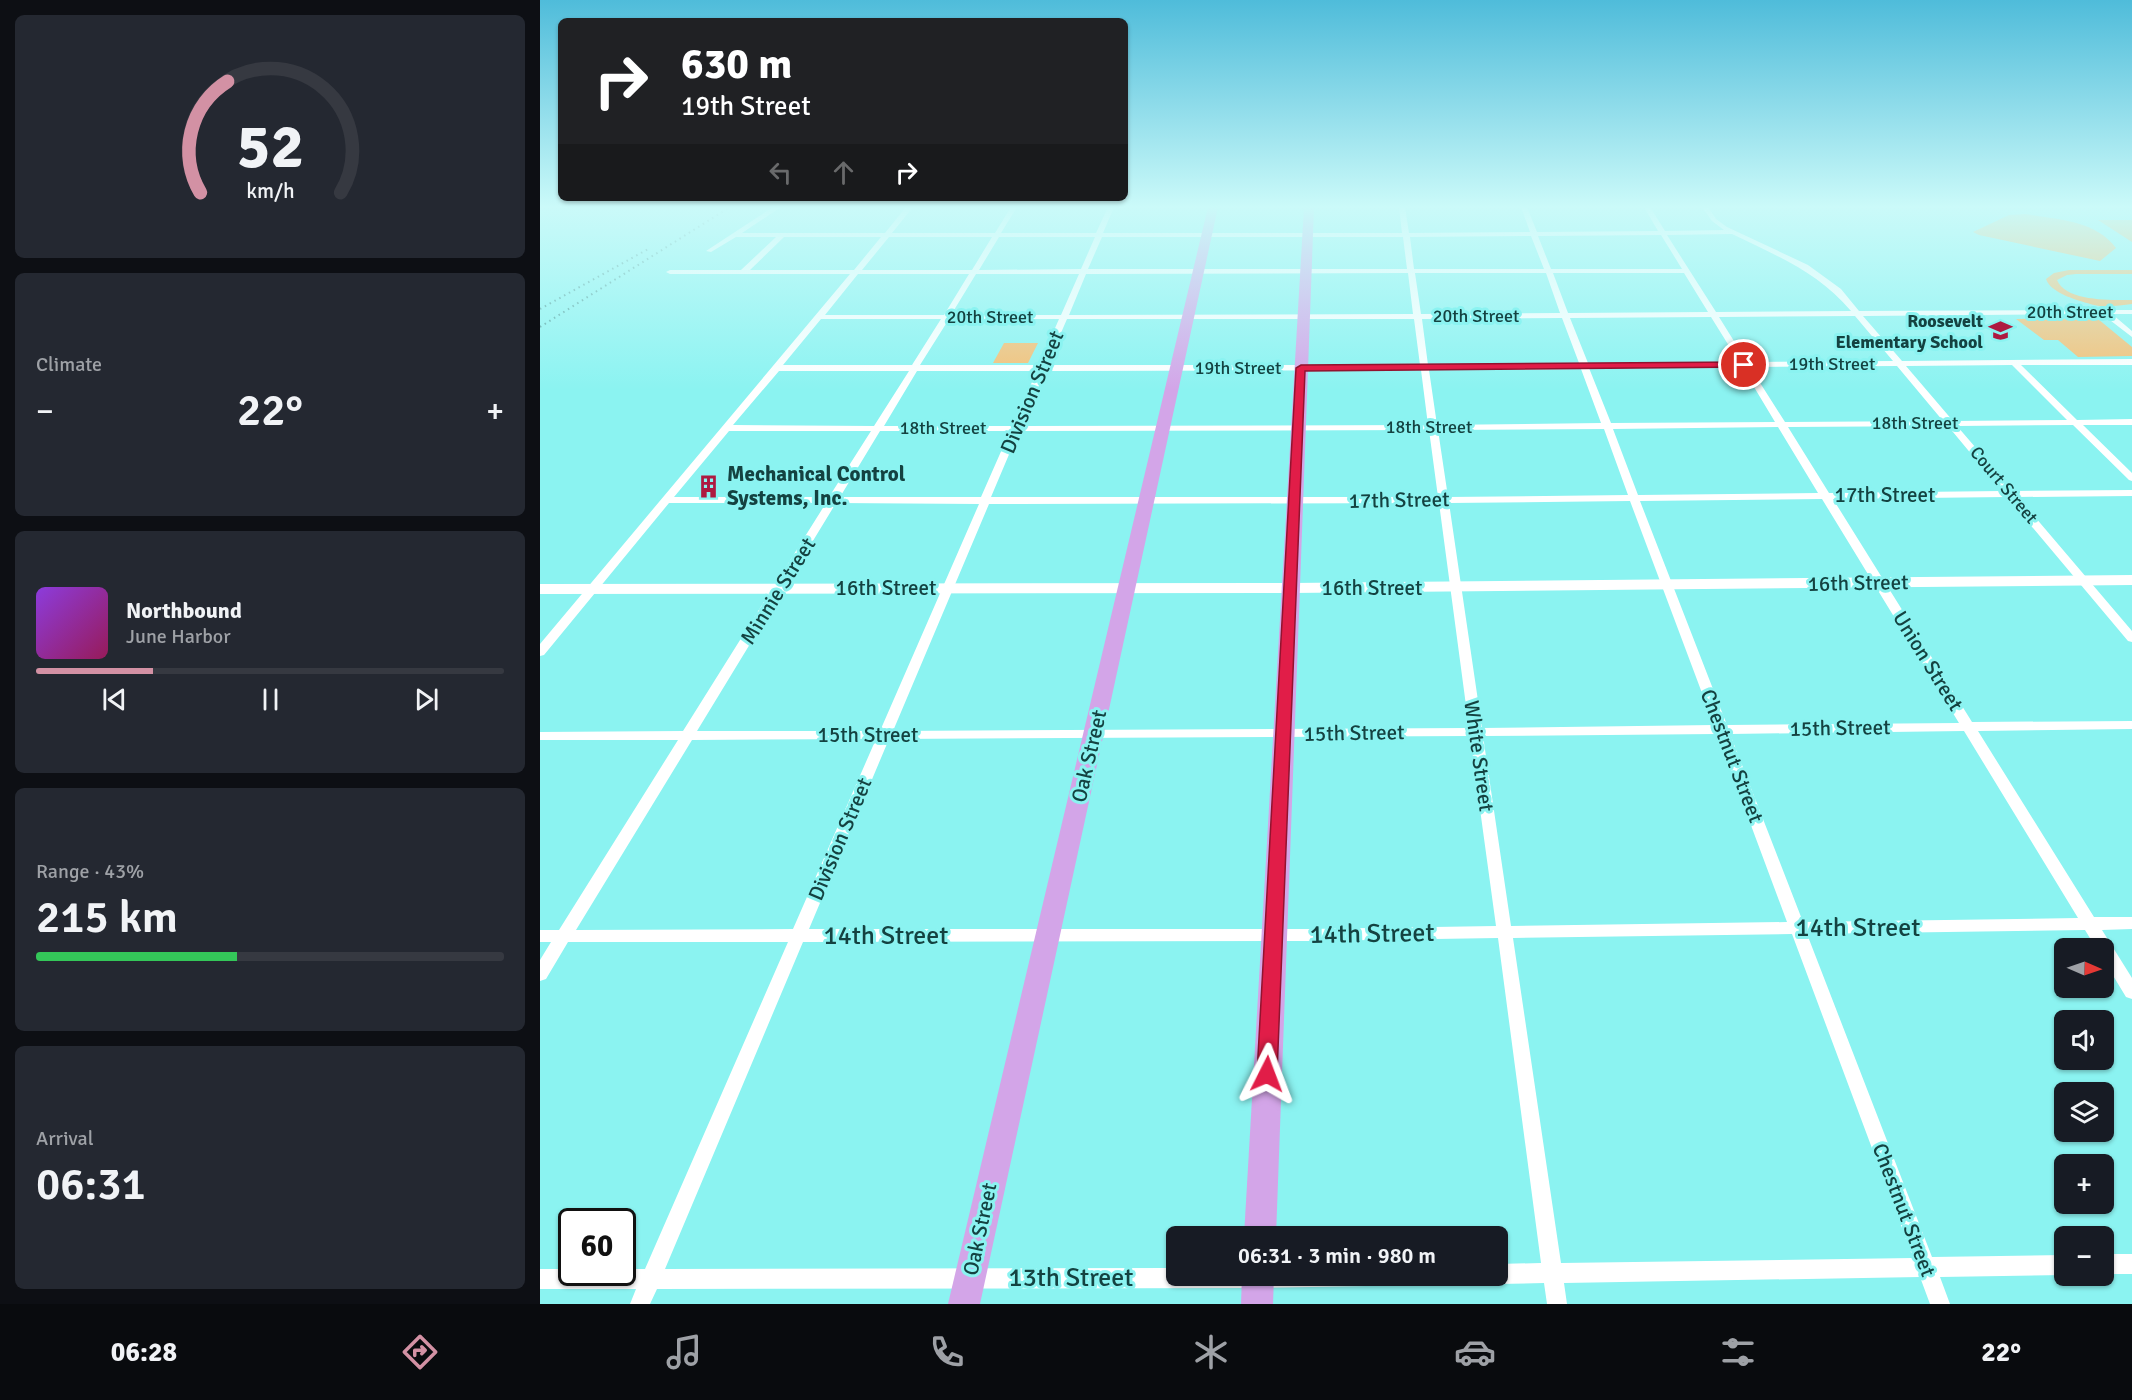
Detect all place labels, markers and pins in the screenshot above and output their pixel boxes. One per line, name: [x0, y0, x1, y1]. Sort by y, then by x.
place label: Roosevelt Elementary School: [1836, 310, 1983, 353]
school or university icon: Roosevelt Elementary School: [1988, 318, 2014, 344]
pin: [1718, 339, 1769, 390]
place label: Mechanical Control Systems, Inc.: [727, 461, 906, 511]
building icon: Mechanical Control Systems, Inc.: [696, 473, 722, 499]

